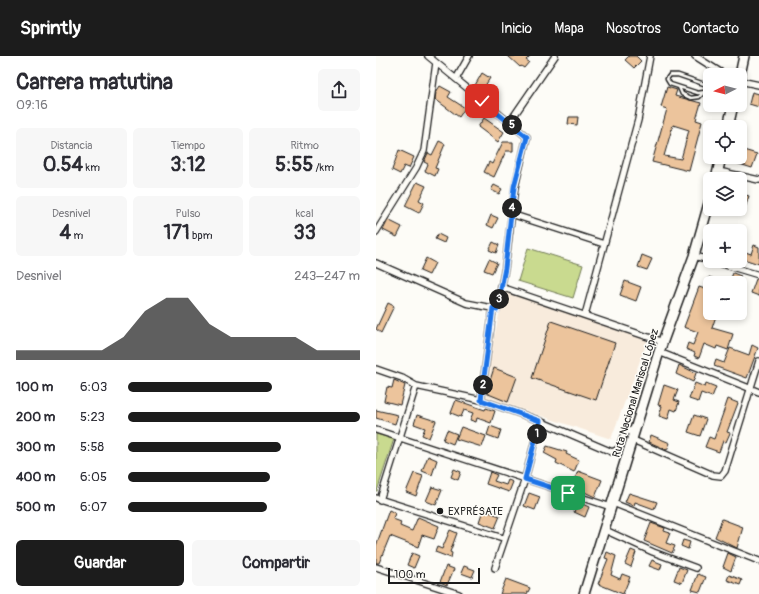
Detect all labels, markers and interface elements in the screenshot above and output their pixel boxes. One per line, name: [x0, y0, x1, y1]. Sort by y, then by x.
text: Sprintly: [20, 16, 81, 40]
text: Inicio: [501, 20, 532, 37]
text: Mapa: [554, 20, 584, 37]
text: Nosotros: [606, 20, 661, 37]
text: Contacto: [683, 20, 739, 37]
text: Carrera matutina: [16, 68, 173, 96]
north arrow: [703, 68, 747, 112]
map controls: [703, 68, 747, 320]
button: share: [318, 69, 360, 111]
pin: [465, 84, 499, 118]
icon: check: [471, 90, 493, 112]
text: 09:16: [16, 97, 48, 113]
pin: 5: [502, 115, 522, 135]
text: 5: [509, 118, 515, 131]
button: locate: [703, 120, 747, 164]
text: Distancia: [50, 139, 92, 152]
text: Tiempo: [171, 139, 205, 152]
text: Ritmo: [290, 139, 319, 152]
text: 0.54: [43, 152, 83, 177]
text: 3:12: [170, 152, 206, 177]
text: 5:55: [275, 152, 313, 177]
text: km: [83, 161, 100, 174]
text: /km: [313, 161, 334, 174]
button: layers: [703, 172, 747, 216]
pin: 4: [502, 198, 522, 218]
text: 4: [509, 201, 515, 214]
text: Desnivel: [52, 207, 91, 220]
text: Pulso: [175, 207, 201, 220]
text: kcal: [296, 207, 314, 220]
text: 4: [59, 220, 71, 245]
text: 171: [164, 220, 190, 245]
text: 33: [293, 220, 316, 245]
button: +: [703, 224, 747, 268]
text: m: [71, 229, 83, 242]
text: bpm: [190, 229, 212, 242]
text: Desnivel: [16, 268, 62, 284]
text: 243–247 m: [294, 268, 360, 284]
button: −: [703, 276, 747, 320]
pin: 3: [489, 289, 509, 309]
text: 3: [496, 292, 502, 305]
street label: Ruta Nacional Mariscal López: [610, 327, 661, 459]
pin: 2: [473, 375, 493, 395]
text: 2: [480, 378, 486, 391]
text: 100 m: [16, 379, 53, 395]
text: 6:03: [80, 379, 107, 395]
text: 200 m: [16, 409, 55, 425]
text: 5:23: [80, 409, 105, 425]
pin: 1: [527, 424, 547, 444]
text: 1: [535, 427, 539, 440]
text: 300 m: [16, 439, 55, 455]
text: 5:58: [80, 439, 104, 455]
text: 400 m: [16, 469, 56, 485]
text: 6:05: [80, 469, 107, 485]
pin: [551, 476, 585, 510]
icon: arrive: [557, 482, 579, 504]
text: 500 m: [16, 499, 55, 515]
text: 6:07: [80, 499, 107, 515]
place label: EXPRÉSATE: [448, 505, 503, 518]
marker: EXPRÉSATE: [435, 506, 445, 516]
button: Guardar: [16, 540, 184, 586]
button: Compartir: [192, 540, 360, 586]
scale bar: [388, 566, 480, 585]
text: 100 m: [394, 568, 425, 581]

